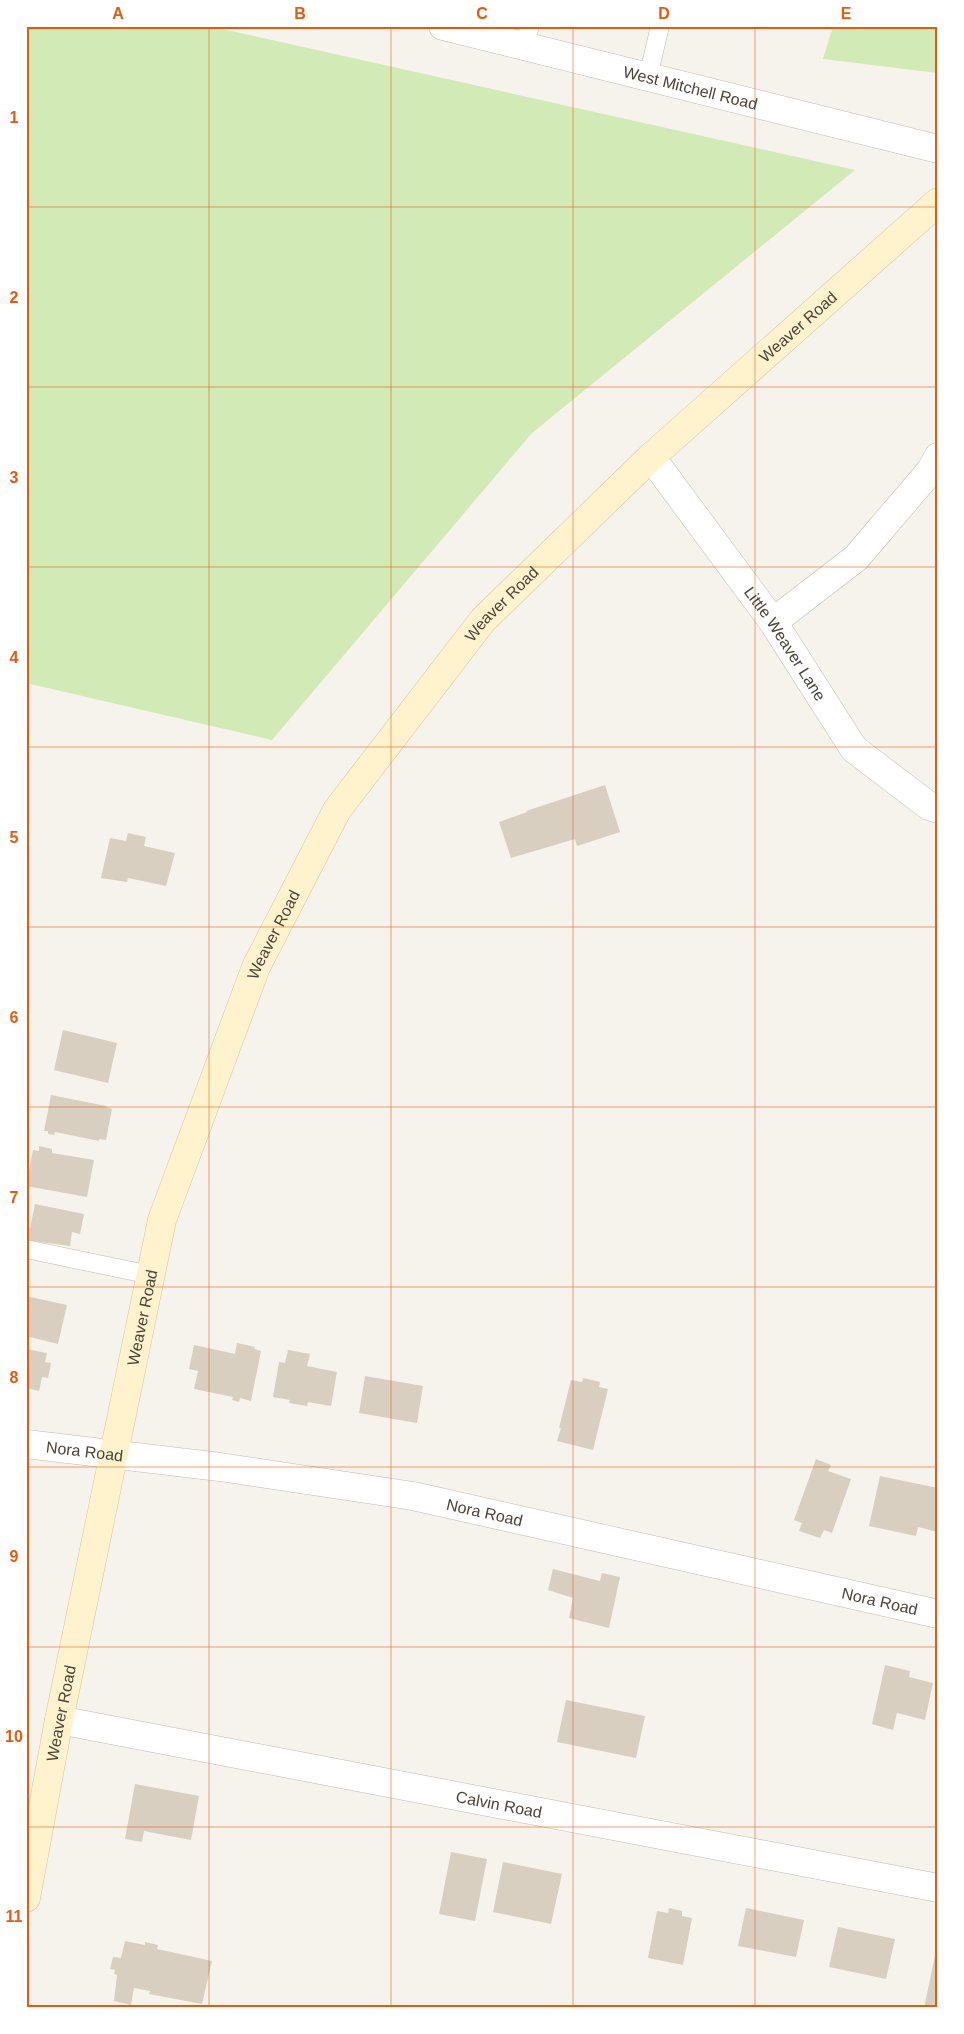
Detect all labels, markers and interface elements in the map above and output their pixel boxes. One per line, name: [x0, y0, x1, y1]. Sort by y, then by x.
text: A: [112, 5, 124, 22]
text: B: [294, 5, 306, 22]
text: C: [476, 5, 488, 22]
text: D: [658, 5, 670, 22]
text: E: [841, 5, 852, 22]
street label: West Mitchell Road: [622, 63, 759, 112]
text: 1: [10, 109, 19, 126]
street label: Weaver Road: [756, 288, 840, 365]
text: 2: [10, 289, 19, 306]
text: 3: [10, 469, 19, 486]
street label: Weaver Road: [461, 563, 541, 645]
street label: Little Weaver Lane: [741, 583, 829, 704]
text: 4: [10, 649, 19, 666]
text: 5: [10, 829, 19, 846]
street label: Weaver Road: [244, 887, 303, 981]
text: 6: [10, 1009, 19, 1026]
text: 7: [10, 1189, 19, 1206]
street label: Weaver Road: [124, 1268, 160, 1367]
text: 8: [10, 1369, 19, 1386]
street label: Nora Road: [45, 1438, 124, 1464]
street label: Nora Road: [445, 1495, 524, 1529]
text: 9: [10, 1548, 19, 1565]
street label: Nora Road: [840, 1584, 919, 1618]
street label: Weaver Road: [43, 1664, 79, 1763]
text: 10: [5, 1728, 23, 1745]
street label: Calvin Road: [455, 1788, 543, 1821]
text: 11: [6, 1908, 23, 1925]

